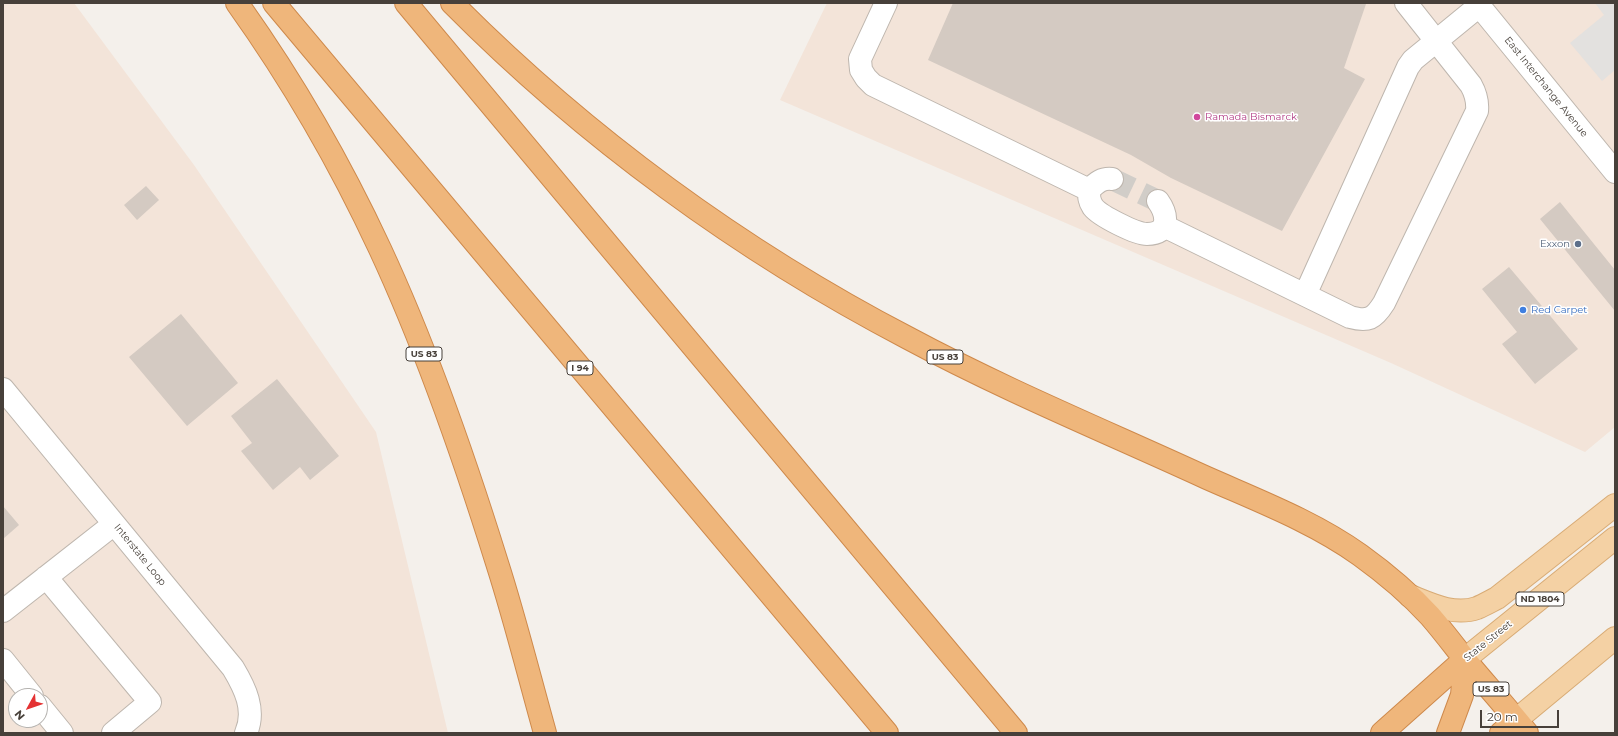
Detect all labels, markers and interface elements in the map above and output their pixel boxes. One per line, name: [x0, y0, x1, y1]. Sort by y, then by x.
street label: East Interchange Avenue: [1502, 34, 1590, 140]
place label: Ramada Bismarck: [1205, 111, 1297, 123]
marker: Ramada Bismarck: [1192, 112, 1202, 122]
place label: Exxon: [1540, 238, 1570, 250]
marker: Exxon: [1573, 239, 1583, 249]
place label: Red Carpet: [1531, 304, 1587, 316]
marker: Red Carpet: [1518, 305, 1528, 315]
road number: US 83: [406, 347, 442, 361]
road number: US 83: [927, 350, 963, 364]
road number: I 94: [567, 361, 593, 375]
street label: Interstate Loop: [111, 522, 169, 588]
road number: ND 1804: [1516, 592, 1564, 606]
street label: State Street: [1461, 618, 1515, 664]
road number: US 83: [1473, 682, 1509, 696]
north arrow: [8, 688, 48, 728]
scale bar: [1482, 702, 1561, 728]
text: N: [11, 707, 28, 723]
text: 20 m: [1487, 709, 1518, 724]

